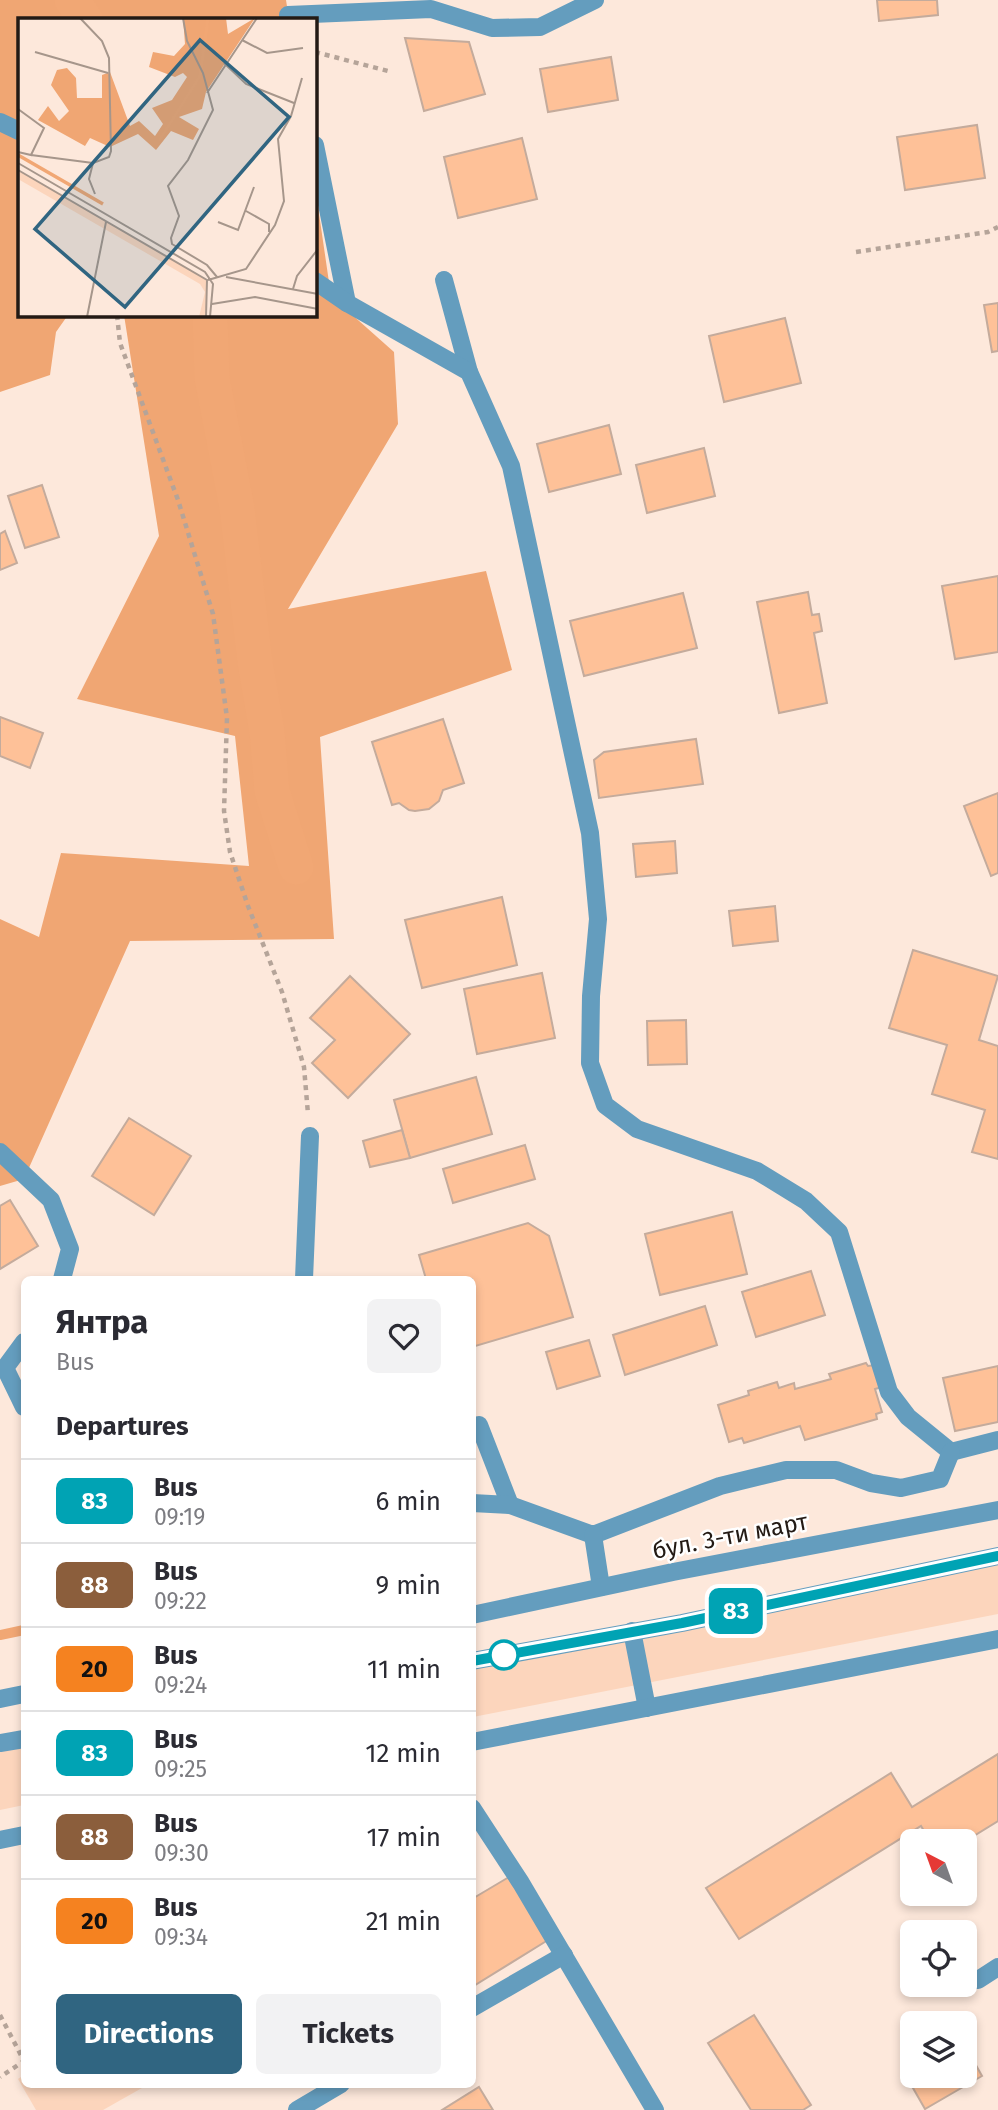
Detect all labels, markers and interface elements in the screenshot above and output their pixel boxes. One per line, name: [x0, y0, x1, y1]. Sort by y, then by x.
inset map: [18, 18, 317, 317]
button: heart: [367, 1299, 441, 1373]
text: Янтра: [56, 1302, 148, 1342]
text: Bus: [56, 1348, 94, 1376]
text: Departures: [56, 1411, 189, 1442]
text: Bus: [154, 1472, 197, 1503]
text: 6 min: [375, 1486, 441, 1517]
text: 83: [81, 1487, 108, 1515]
text: 09:19: [154, 1503, 205, 1531]
street label: бул. 3-ти март: [650, 1507, 810, 1565]
text: Bus: [154, 1556, 197, 1587]
text: 9 min: [376, 1570, 441, 1601]
text: 88: [81, 1571, 108, 1599]
text: 09:22: [154, 1587, 207, 1615]
line badge: 83: [704, 1588, 768, 1634]
text: 83: [723, 1597, 749, 1625]
text: Bus: [154, 1640, 197, 1671]
unlabelled marker: [489, 1640, 519, 1670]
text: 11 min: [367, 1654, 441, 1685]
text: 20: [81, 1655, 108, 1683]
text: 09:24: [154, 1671, 207, 1699]
text: Bus: [154, 1724, 197, 1755]
text: 12 min: [365, 1738, 441, 1769]
text: 83: [81, 1739, 108, 1767]
text: 09:25: [154, 1755, 207, 1783]
text: Bus: [154, 1808, 197, 1839]
text: 17 min: [366, 1822, 441, 1853]
text: 88: [81, 1823, 108, 1851]
north arrow: [900, 1829, 976, 1906]
map controls: [900, 1829, 977, 2088]
text: 09:30: [154, 1839, 209, 1867]
text: Bus: [154, 1892, 197, 1923]
text: 21 min: [366, 1906, 441, 1937]
text: 20: [81, 1907, 108, 1935]
button: locate: [900, 1920, 977, 1997]
text: 09:34: [154, 1923, 208, 1951]
button: Directions: [56, 1994, 242, 2074]
button: Tickets: [256, 1994, 441, 2074]
button: layers: [900, 2011, 977, 2088]

